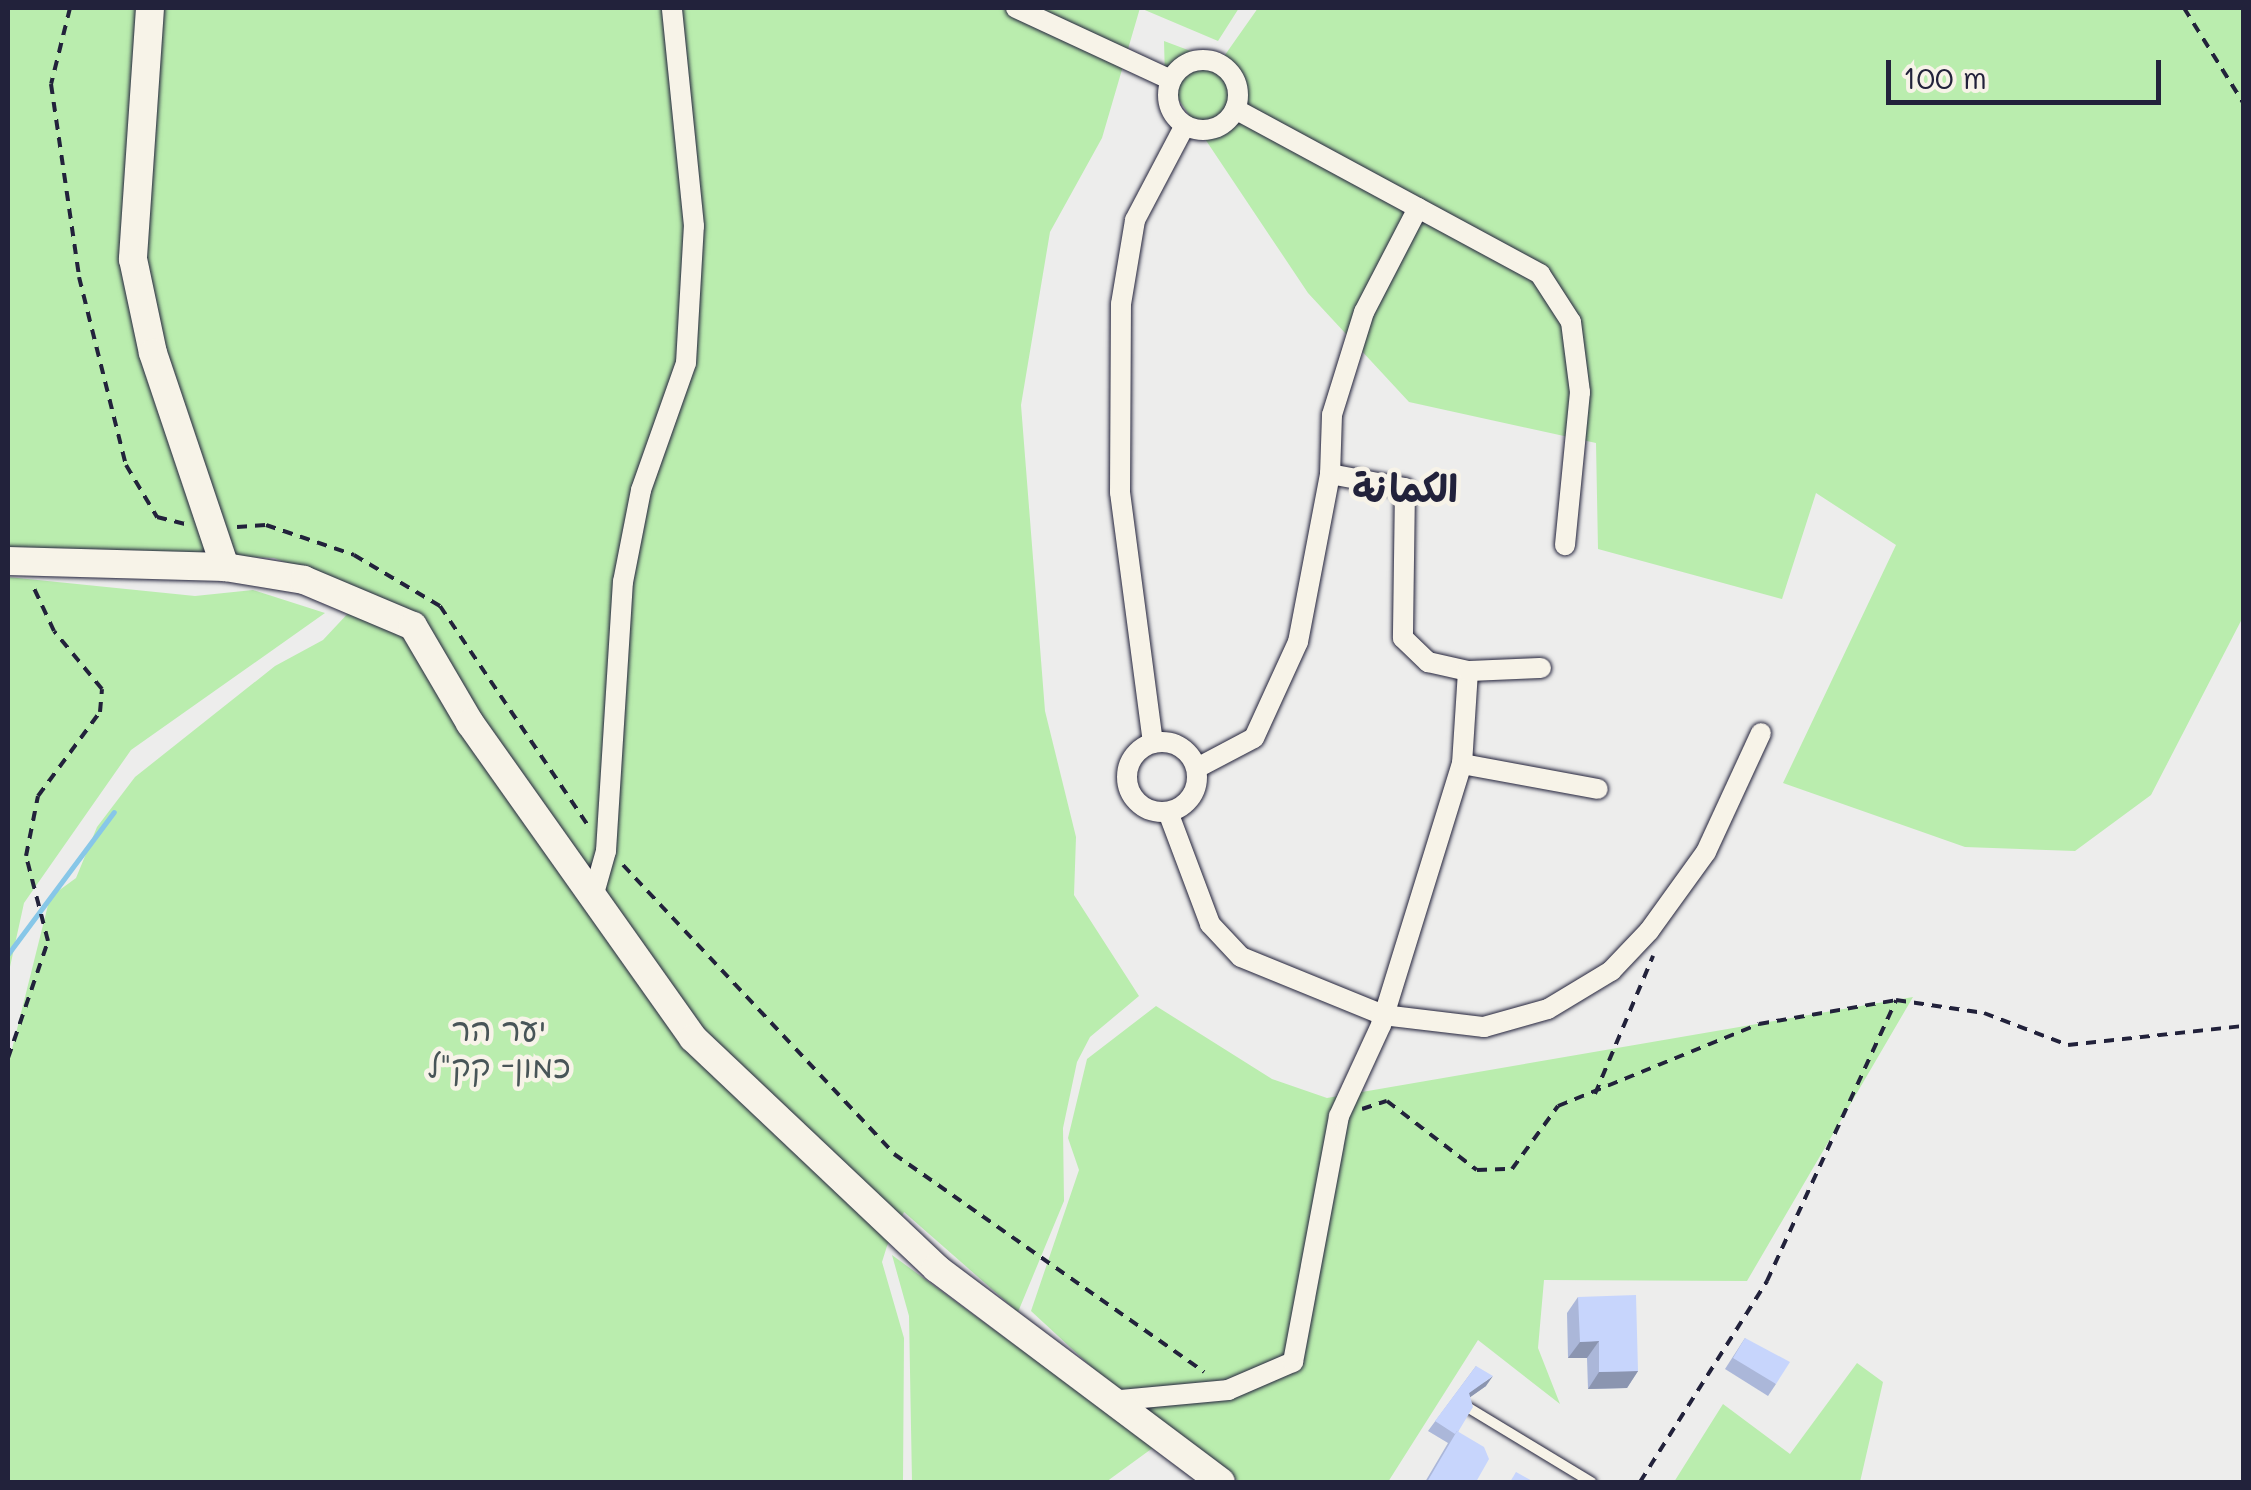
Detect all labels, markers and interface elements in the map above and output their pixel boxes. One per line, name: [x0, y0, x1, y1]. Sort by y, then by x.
scale bar: [1891, 40, 2166, 102]
text: 100 m: [1903, 57, 1987, 97]
district label: الكمانة: [1352, 465, 1458, 511]
park label: יער הר כמון- קק"ל: [427, 1010, 571, 1085]

